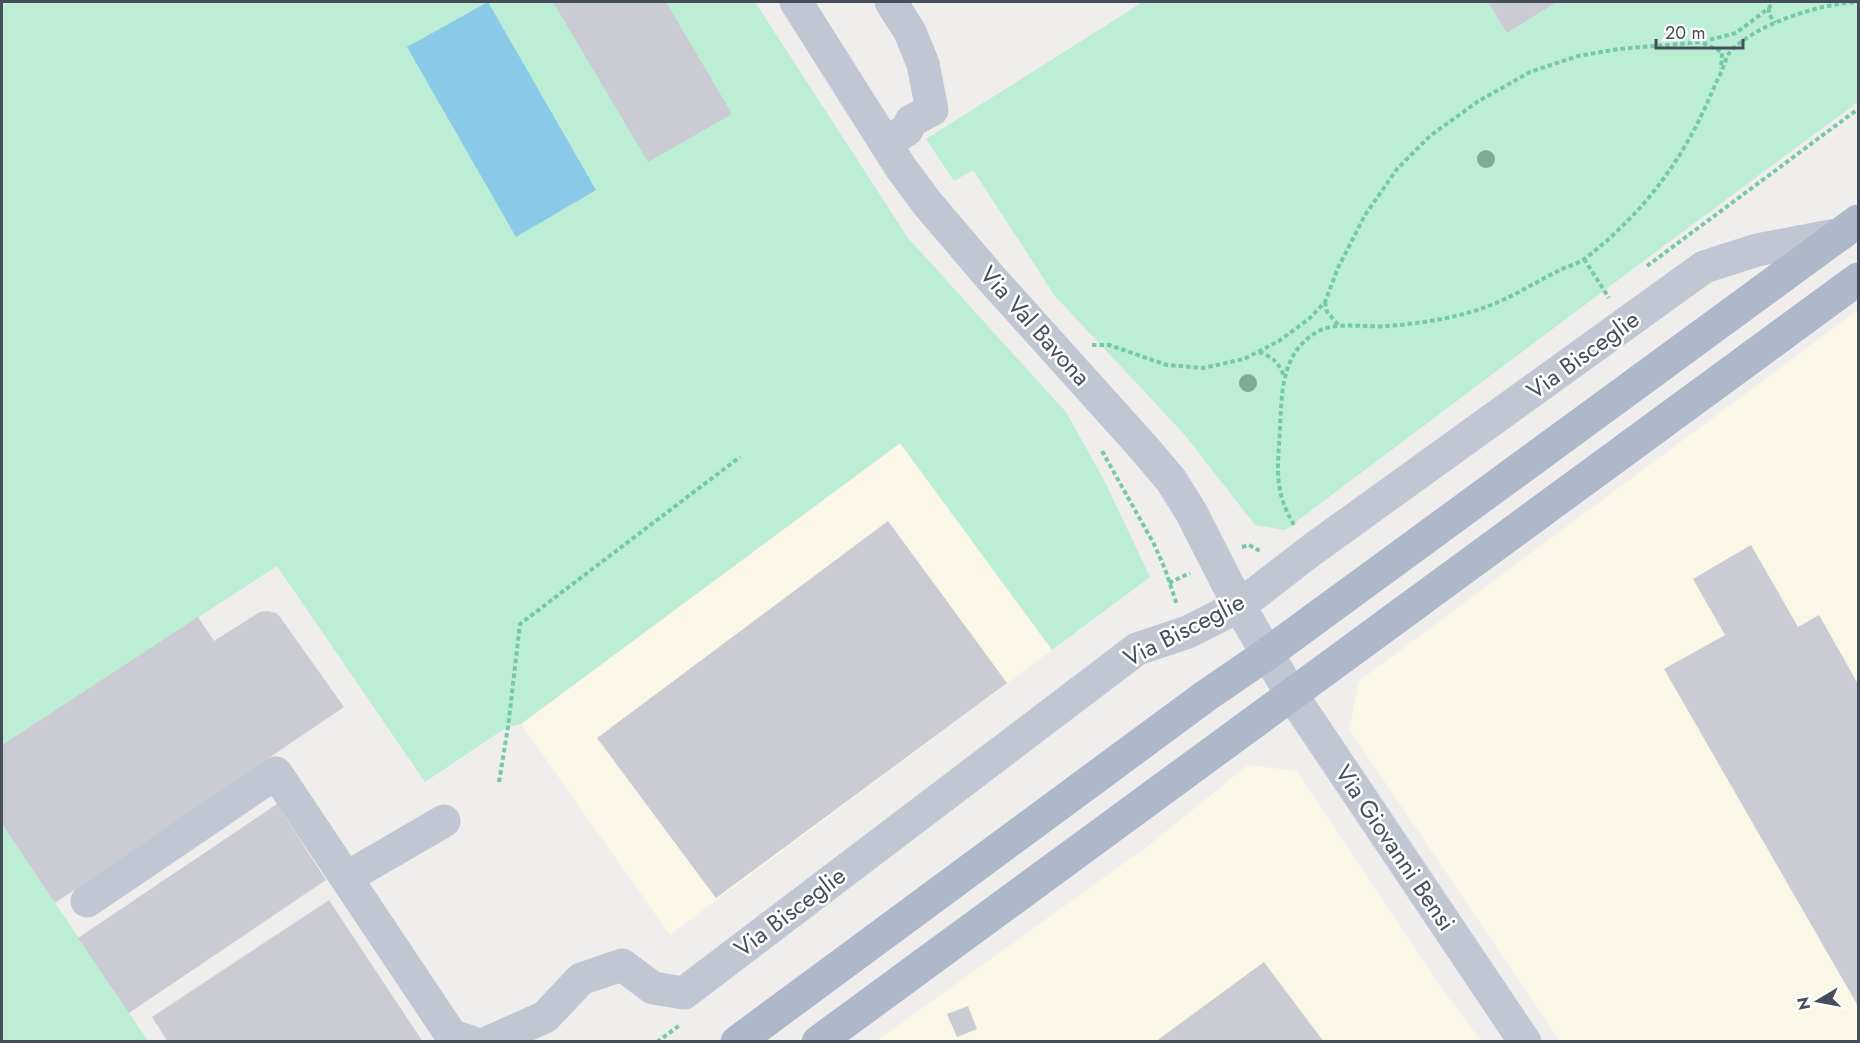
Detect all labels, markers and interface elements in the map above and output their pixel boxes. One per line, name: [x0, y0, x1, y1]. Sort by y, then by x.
scale bar: [1656, 12, 1743, 50]
text: 20 m: [1665, 20, 1705, 46]
street label: Via Val Bavona: [972, 258, 1099, 393]
street label: Via Bisceglie: [1519, 302, 1646, 407]
street label: Via Bisceglie: [1117, 584, 1250, 675]
street label: Via Giovanni Bensi: [1327, 758, 1464, 938]
street label: Via Bisceglie: [727, 858, 853, 965]
north arrow: [1788, 971, 1848, 1031]
text: N: [1791, 995, 1816, 1012]

